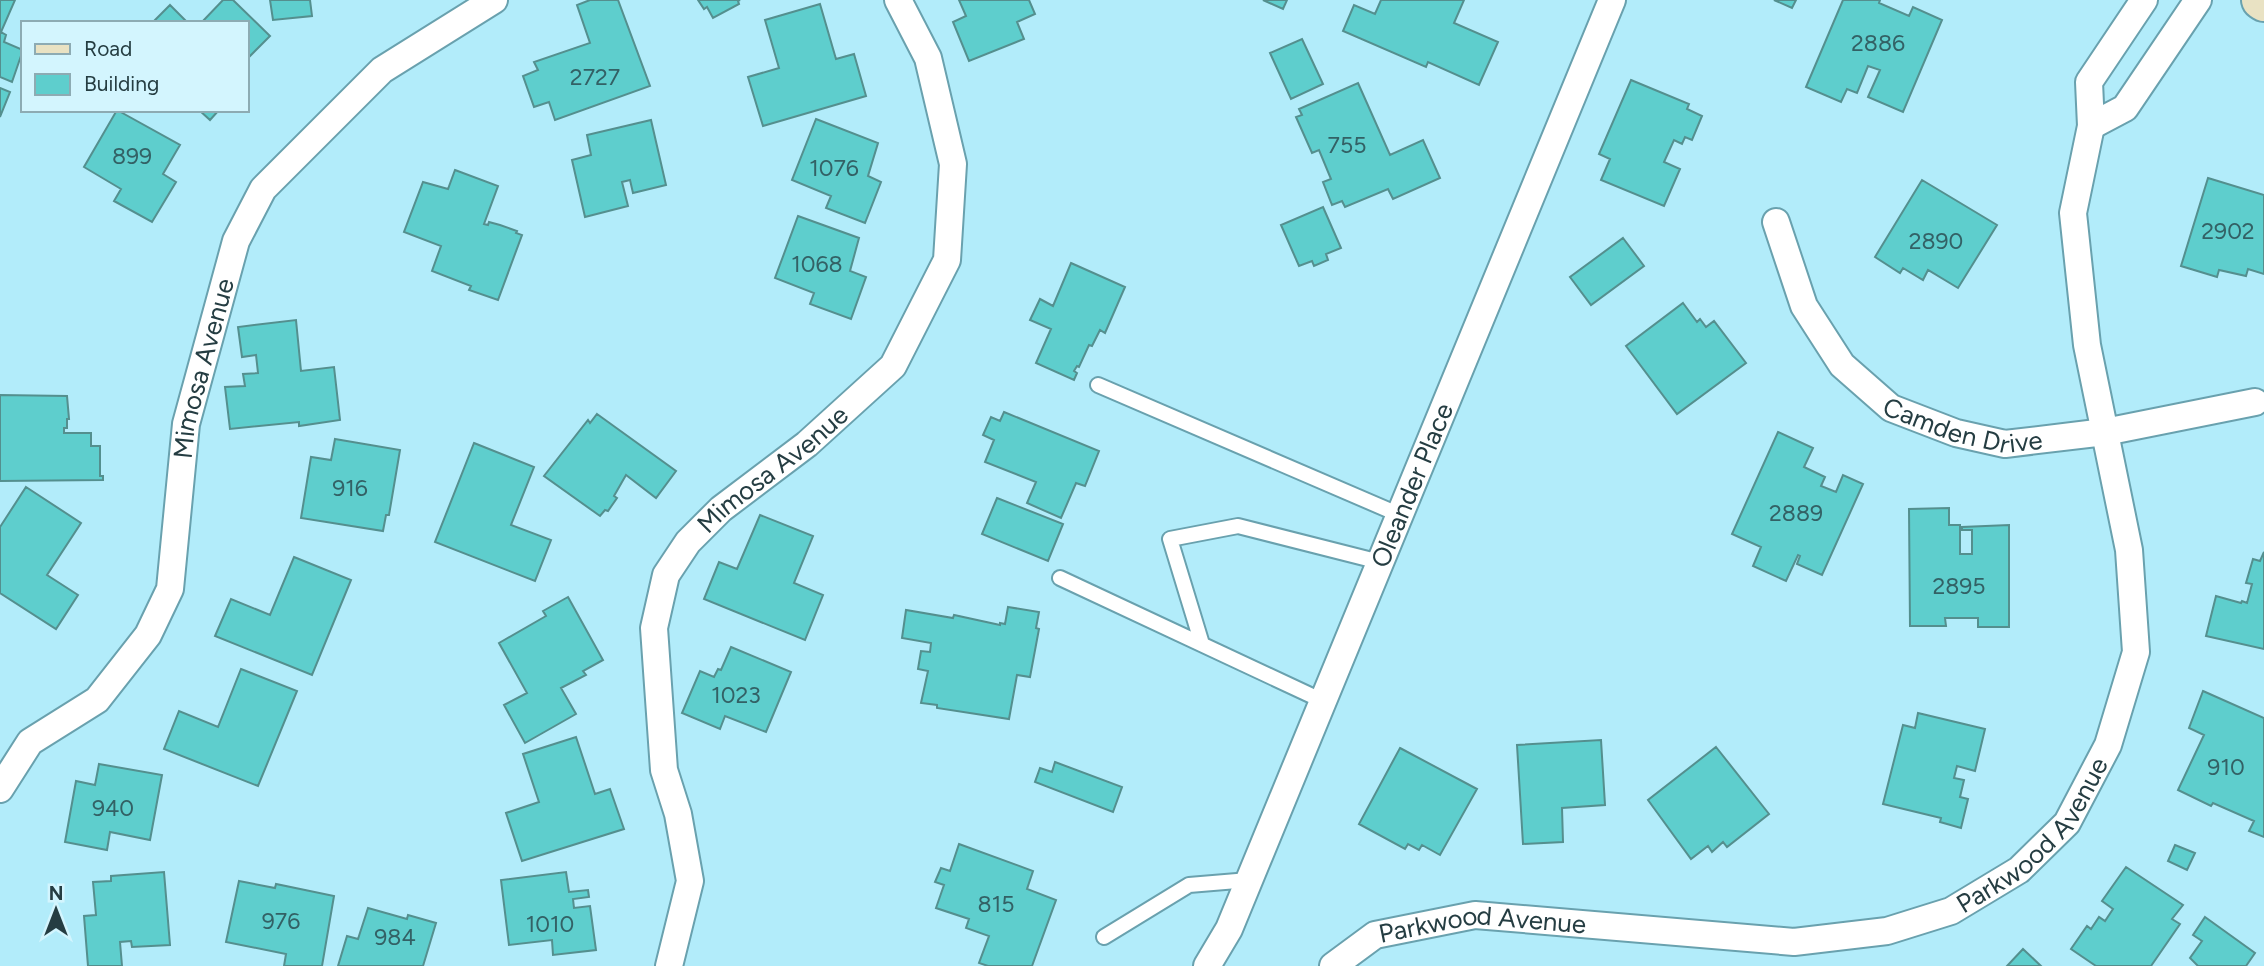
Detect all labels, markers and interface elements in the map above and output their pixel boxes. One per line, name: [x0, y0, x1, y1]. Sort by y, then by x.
legend: [21, 21, 248, 112]
house number: 2886: [1851, 29, 1905, 57]
text: Road: [84, 36, 132, 61]
house number: 2727: [570, 63, 620, 91]
text: Building: [84, 71, 159, 96]
house number: 755: [1328, 131, 1366, 159]
house number: 899: [112, 142, 152, 170]
house number: 1076: [809, 154, 859, 182]
house number: 2902: [2201, 217, 2255, 245]
house number: 2890: [1909, 227, 1963, 255]
house number: 1068: [791, 250, 843, 278]
street label: Mimosa Avenue: [167, 275, 241, 460]
street label: Camden Drive: [1878, 390, 2044, 461]
street label: Oleander Place: [1364, 398, 1460, 572]
street label: Mimosa Avenue: [690, 399, 855, 540]
house number: 916: [332, 474, 368, 502]
house number: 2889: [1769, 499, 1823, 527]
house number: 2895: [1932, 572, 1986, 600]
house number: 1023: [711, 681, 761, 709]
street label: Parkwood Avenue: [1951, 752, 2115, 920]
house number: 910: [2207, 753, 2245, 781]
house number: 940: [92, 794, 134, 822]
north arrow: [21, 875, 91, 945]
text: N: [49, 882, 63, 905]
house number: 815: [978, 890, 1014, 918]
street label: Parkwood Avenue: [1376, 899, 1587, 950]
house number: 976: [262, 907, 300, 935]
house number: 1010: [526, 910, 574, 938]
house number: 984: [374, 923, 416, 951]

